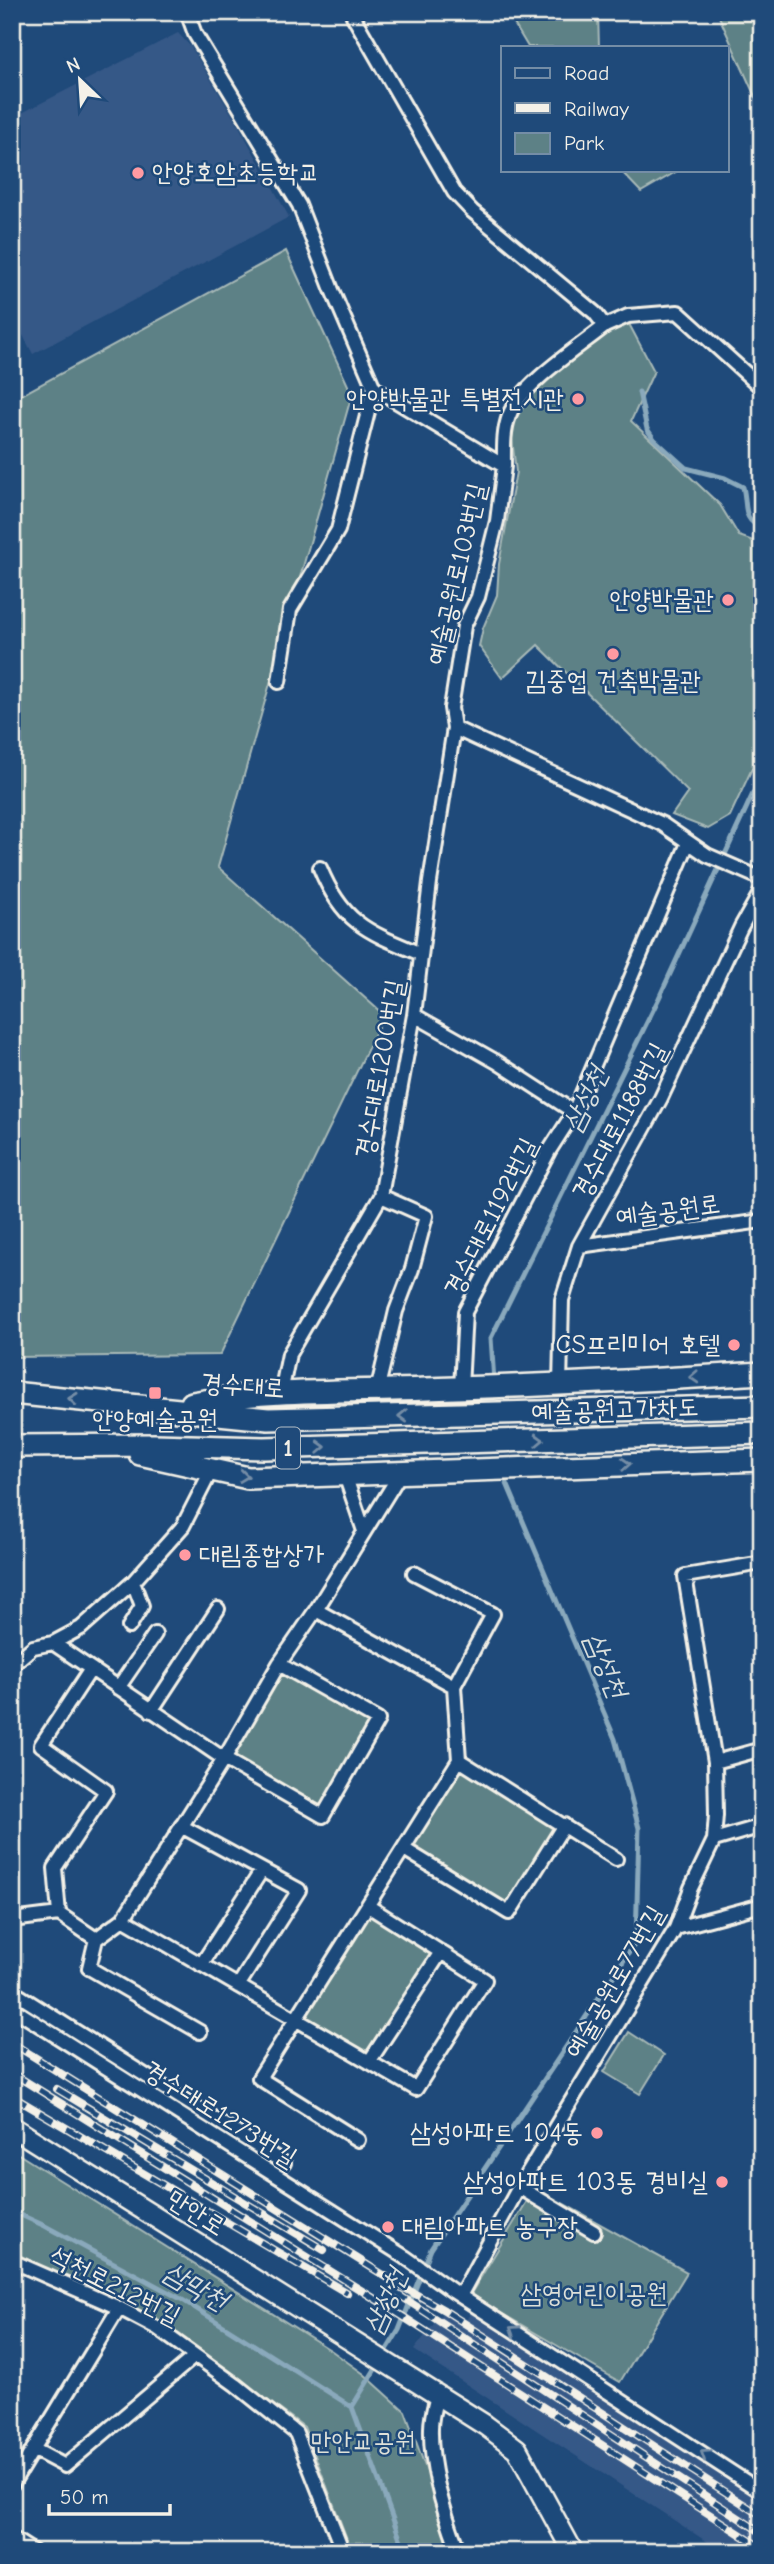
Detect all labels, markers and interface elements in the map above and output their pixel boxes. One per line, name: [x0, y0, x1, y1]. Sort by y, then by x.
north arrow: [46, 46, 116, 116]
legend: [501, 46, 728, 172]
text: N: [63, 53, 84, 78]
text: Road: [564, 61, 609, 85]
text: Railway: [564, 97, 629, 121]
text: Park: [564, 131, 604, 155]
place label: 안양호암초등학교: [152, 158, 319, 188]
marker: 안양호암초등학교: [130, 165, 146, 181]
place label: 안양박물관 특별전시관: [346, 384, 564, 414]
marker: 안양박물관 특별전시관: [570, 391, 586, 407]
street label: 예술공원로103번길: [421, 480, 493, 668]
place label: 안양박물관: [609, 585, 714, 615]
marker: 안양박물관: [720, 592, 736, 608]
marker: 김중업 건축박물관: [605, 646, 621, 662]
place label: 김중업 건축박물관: [525, 666, 701, 696]
street label: 경수대로1200번길: [350, 977, 411, 1161]
street label: 경수대로1188번길: [566, 1038, 674, 1204]
water label: 삼성천: [556, 1059, 615, 1136]
street label: 경수대로1192번길: [438, 1133, 544, 1301]
street label: 예술공원로: [614, 1189, 722, 1233]
place label: CS프리미어 호텔: [555, 1330, 720, 1360]
marker: CS프리미어 호텔: [726, 1337, 742, 1353]
street label: 경수대로: [200, 1368, 286, 1404]
one-way arrow: [688, 1370, 699, 1385]
marker: 안양예술공원: [147, 1385, 163, 1401]
one-way arrow: [68, 1392, 79, 1407]
street label: 예술공원고가차도: [531, 1392, 699, 1428]
place label: 안양예술공원: [92, 1405, 218, 1435]
one-way arrow: [397, 1408, 408, 1424]
road number: 1: [276, 1428, 300, 1468]
one-way arrow: [533, 1432, 544, 1447]
one-way arrow: [315, 1439, 326, 1454]
one-way arrow: [621, 1457, 632, 1472]
one-way arrow: [238, 1469, 250, 1484]
place label: 대림종합상가: [199, 1540, 325, 1570]
marker: 대림종합상가: [177, 1547, 193, 1563]
water label: 삼성천: [578, 1628, 635, 1705]
street label: 예술공원로77번길: [559, 1900, 671, 2064]
street label: 경수대로1273번길: [138, 2055, 302, 2173]
place label: 삼성아파트 104동: [410, 2118, 583, 2148]
marker: 삼성아파트 104동: [589, 2125, 605, 2141]
place label: 삼성아파트 103동 경비실: [463, 2167, 708, 2197]
marker: 삼성아파트 103동 경비실: [714, 2174, 730, 2190]
street label: 만안로: [161, 2184, 231, 2242]
place label: 대림아파트 농구장: [402, 2212, 578, 2242]
marker: 대림아파트 농구장: [380, 2219, 396, 2235]
street label: 석천로212번길: [45, 2240, 185, 2332]
water label: 삼막천: [159, 2255, 235, 2318]
water label: 삼성천: [357, 2261, 414, 2338]
park label: 삼영어린이공원: [521, 2279, 667, 2309]
one-way arrow: [509, 2326, 522, 2339]
park label: 만안교공원: [311, 2427, 415, 2457]
one-way arrow: [699, 2450, 712, 2463]
scale bar: [49, 2473, 170, 2517]
text: 50 m: [60, 2485, 109, 2509]

